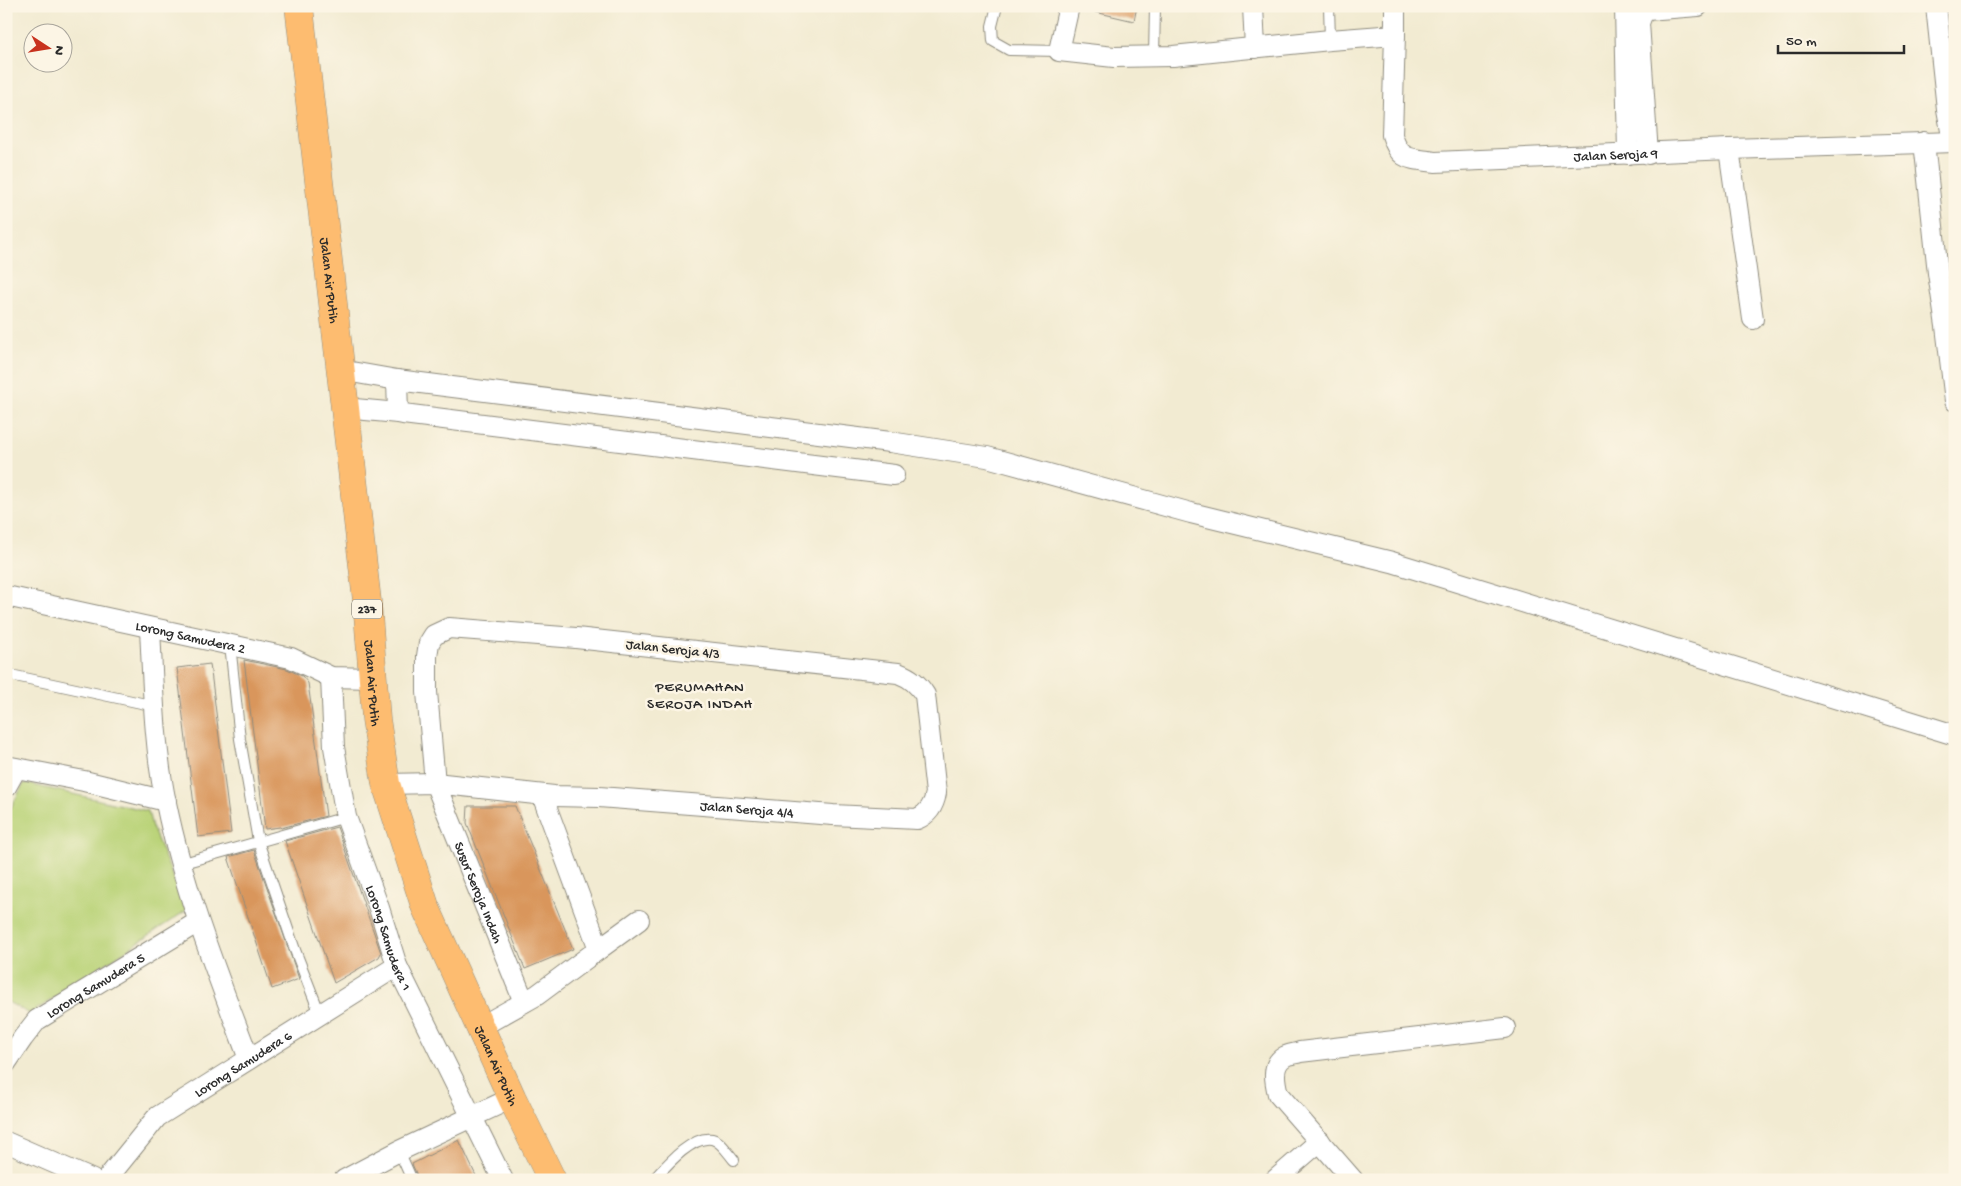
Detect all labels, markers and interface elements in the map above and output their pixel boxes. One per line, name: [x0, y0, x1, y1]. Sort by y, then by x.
north arrow: [22, 22, 72, 72]
scale bar: [1778, 22, 1905, 54]
text: 50 m: [1786, 33, 1817, 51]
text: N: [49, 44, 68, 56]
street label: Jalan Seroja 9: [1573, 146, 1658, 167]
street label: Jalan Air Putih: [315, 237, 341, 325]
road number: 237: [352, 600, 382, 618]
street label: Lorong Samudera 2: [134, 618, 247, 659]
street label: Jalan Seroja 4/3: [625, 637, 721, 664]
street label: Jalan Air Putih: [359, 639, 383, 728]
district label: PERUMAHAN SEROJA INDAH: [647, 679, 753, 714]
street label: Jalan Seroja 4/4: [699, 799, 794, 823]
street label: Susur Seroja Indah: [449, 840, 505, 947]
street label: Lorong Samudera 1: [360, 883, 414, 994]
street label: Lorong Samudera 5: [44, 950, 149, 1023]
street label: Jalan Air Putih: [469, 1024, 521, 1110]
street label: Lorong Samudera 6: [192, 1028, 296, 1102]

